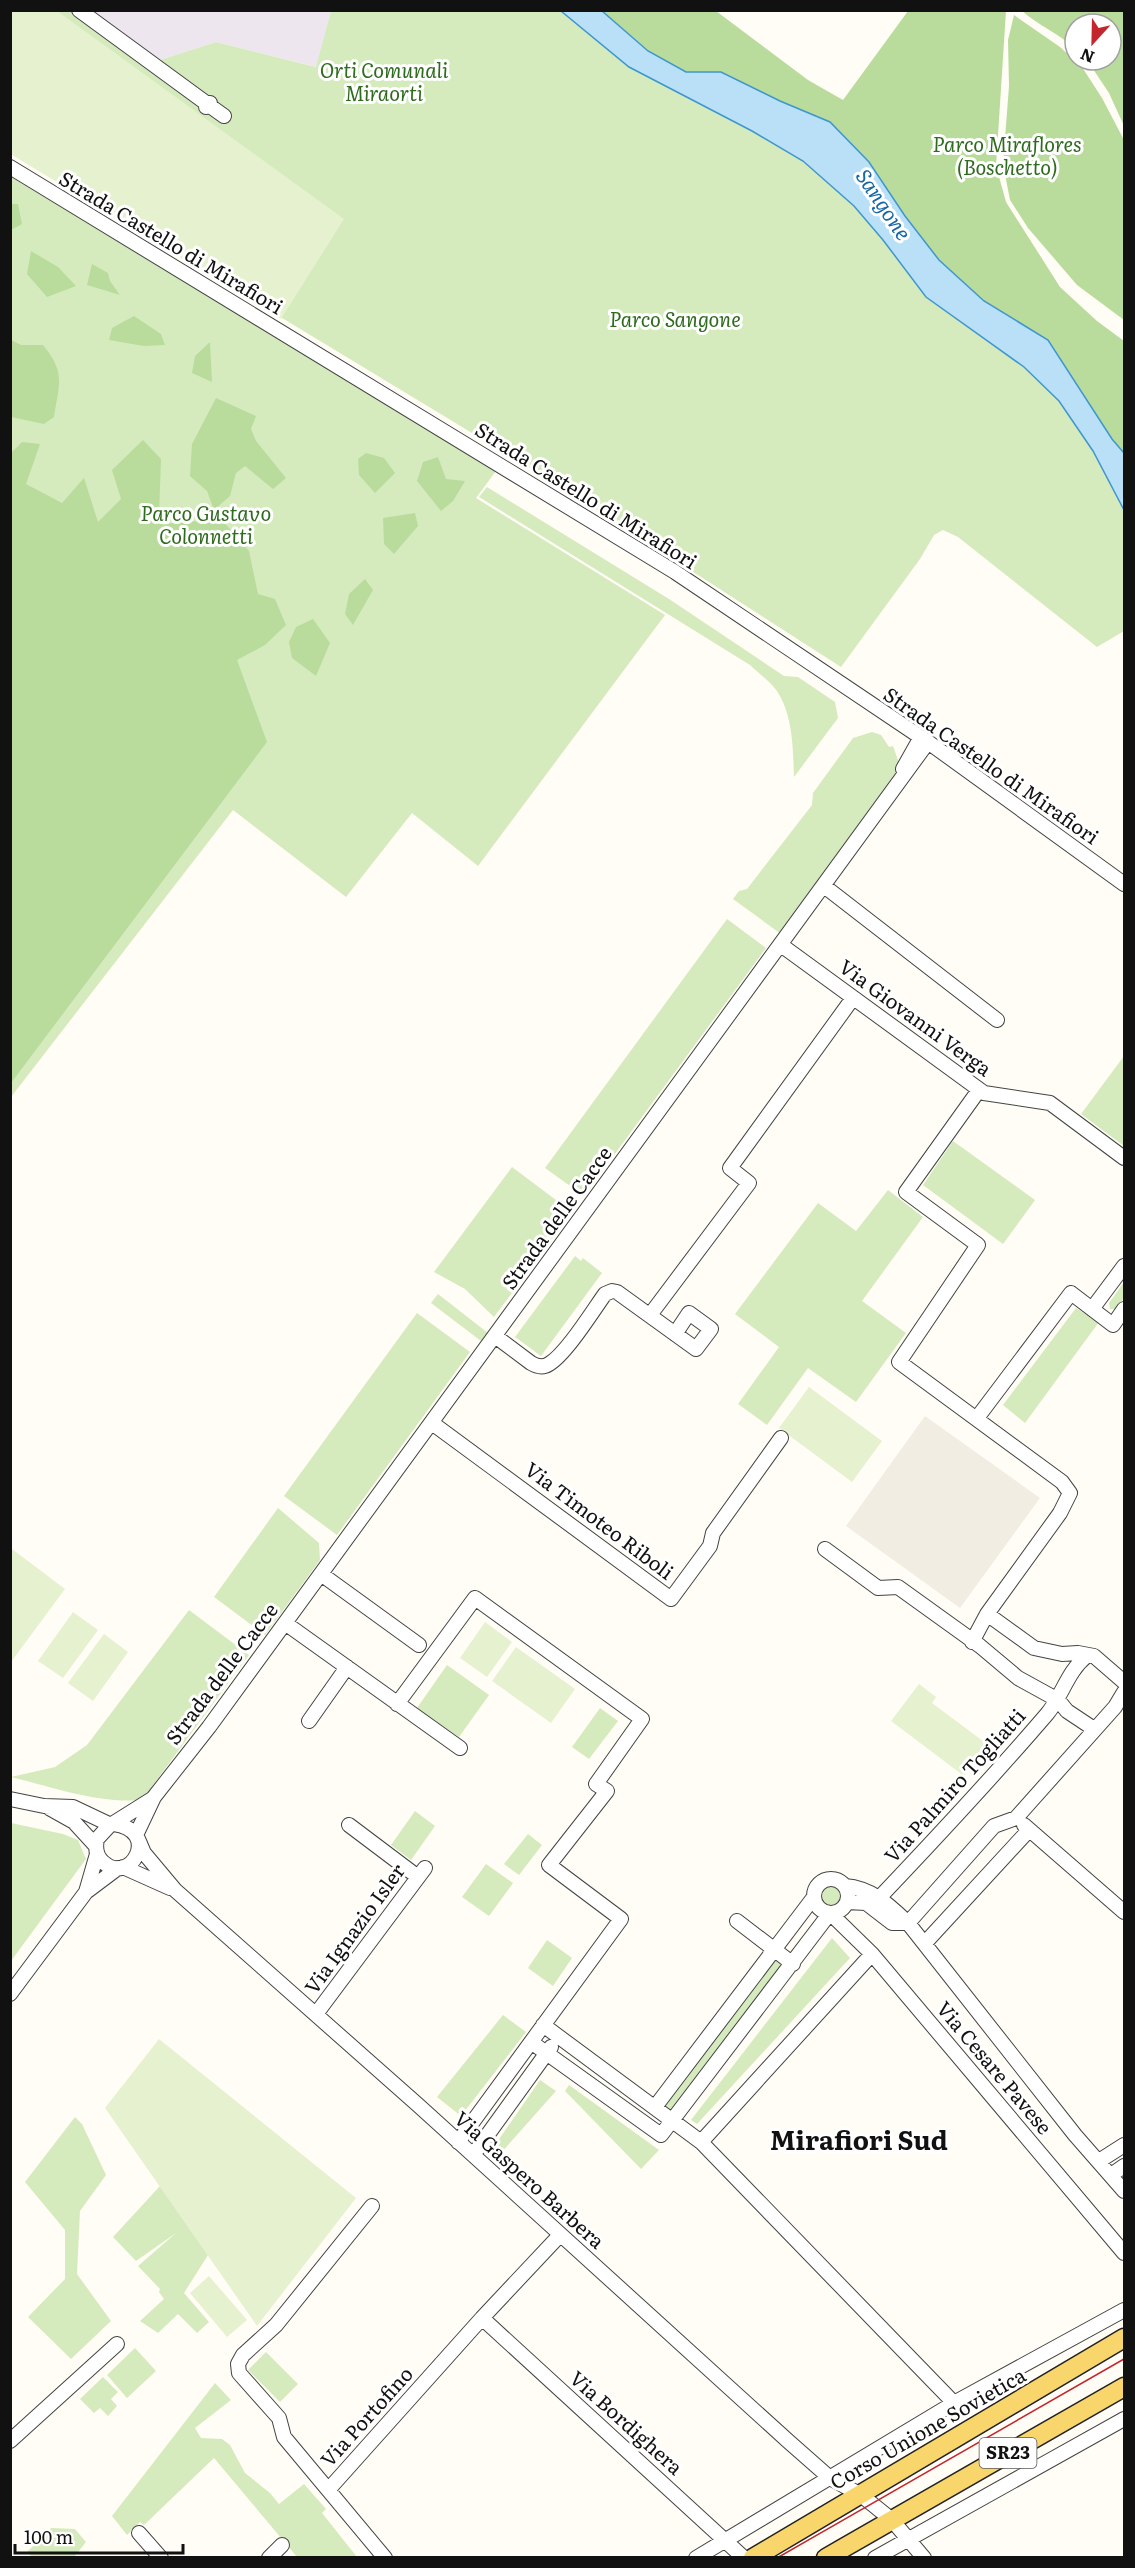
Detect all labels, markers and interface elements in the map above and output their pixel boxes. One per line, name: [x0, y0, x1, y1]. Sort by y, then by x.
north arrow: [1063, 12, 1123, 72]
text: N: [1076, 43, 1098, 70]
park label: Orti Comunali Miraorti: [320, 54, 448, 107]
park label: Parco Miraflores (Boschetto): [932, 128, 1082, 181]
street label: Strada Castello di Mirafiori: [54, 162, 290, 320]
water label: Sangone: [850, 162, 920, 245]
park label: Parco Sangone: [609, 303, 741, 333]
street label: Strada Castello di Mirafiori: [470, 414, 704, 575]
park label: Parco Gustavo Colonnetti: [141, 497, 271, 550]
street label: Strada Castello di Mirafiori: [878, 678, 1106, 851]
street label: Via Giovanni Verga: [834, 951, 999, 1082]
street label: Strada delle Cacce: [493, 1139, 618, 1295]
street label: Via Timoteo Riboli: [519, 1453, 681, 1586]
street label: Strada delle Cacce: [157, 1596, 284, 1750]
street label: Via Palmiro Togliatti: [876, 1701, 1031, 1869]
street label: Via Ignazio Isler: [296, 1856, 411, 1999]
street label: Via Cesare Pavese: [931, 1993, 1060, 2140]
street label: Via Gaspero Barbera: [448, 2103, 612, 2255]
district label: Mirafiori Sud: [770, 2119, 948, 2158]
street label: Via Portofino: [312, 2359, 419, 2473]
street label: Corso Unione Sovietica: [823, 2359, 1031, 2496]
street label: Via Bordighera: [564, 2362, 691, 2481]
road number: SR23: [980, 2438, 1036, 2468]
scale bar: [15, 2517, 183, 2555]
text: 100 m: [24, 2523, 73, 2550]

